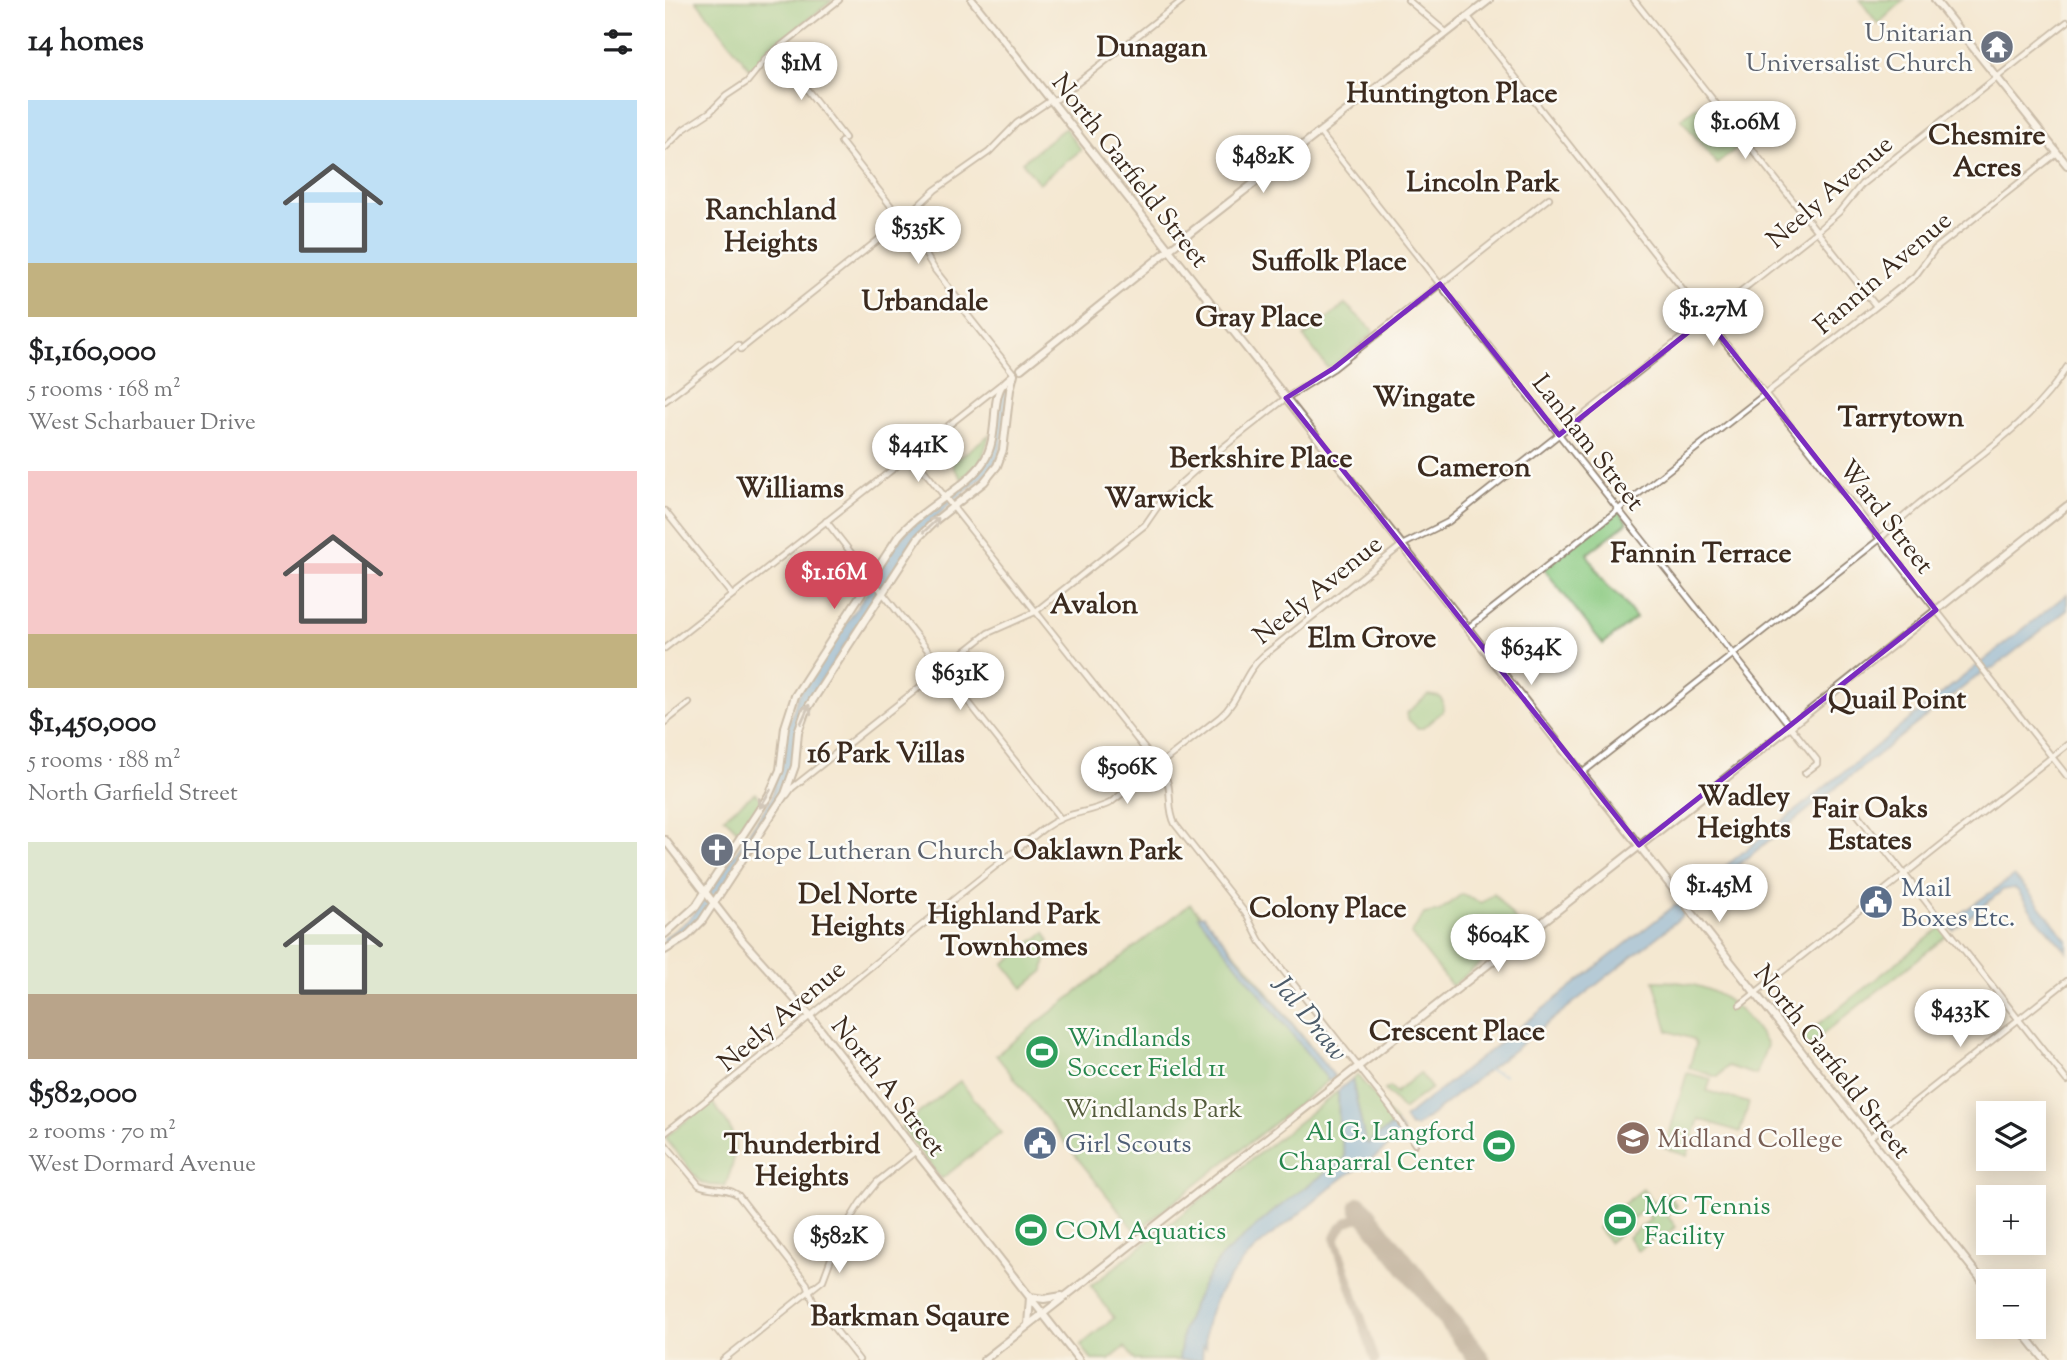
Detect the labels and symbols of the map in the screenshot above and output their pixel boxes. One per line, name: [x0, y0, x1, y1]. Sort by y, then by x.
place label: Unitarian Universalist Church: [1745, 16, 1973, 83]
temple icon: Unitarian Universalist Church: [1978, 28, 2016, 66]
district label: Dunagan: [1097, 29, 1208, 69]
pin: $1M: [767, 42, 835, 102]
street label: North Garfield Street: [1041, 67, 1217, 276]
district label: Huntington Place: [1346, 75, 1558, 115]
pin: $1.06M: [1688, 102, 1802, 161]
district label: Chesmire Acres: [1928, 117, 2046, 189]
street label: Neely Avenue: [1759, 127, 1902, 258]
pin: $482K: [1214, 136, 1312, 195]
district label: Lincoln Park: [1407, 164, 1560, 204]
district label: Ranchland Heights: [705, 192, 837, 264]
street label: Fannin Avenue: [1807, 204, 1961, 344]
pin: $535K: [869, 206, 967, 266]
district label: Suffolk Place: [1251, 243, 1407, 283]
district label: Urbandale: [862, 283, 988, 323]
pin: $1.27M: [1656, 288, 1770, 348]
district label: Gray Place: [1195, 299, 1323, 339]
street label: Lanham Street: [1522, 367, 1652, 520]
district label: Wingate: [1373, 379, 1475, 419]
district label: Tarrytown: [1838, 399, 1965, 439]
pin: $441K: [869, 424, 967, 484]
district label: Berkshire Place: [1170, 440, 1352, 480]
district label: Cameron: [1417, 449, 1531, 489]
street label: Ward Street: [1829, 453, 1942, 583]
district label: Williams: [736, 470, 844, 510]
district label: Warwick: [1104, 480, 1214, 520]
one-way arrow: [922, 517, 940, 533]
street label: Neely Avenue: [1246, 527, 1391, 655]
district label: Fannin Terrace: [1610, 535, 1792, 575]
pin: $1.16M: [777, 552, 891, 611]
district label: Avalon: [1050, 586, 1139, 626]
district label: Elm Grove: [1308, 620, 1436, 660]
pin: $634K: [1482, 628, 1580, 687]
pin: $631K: [911, 652, 1009, 712]
district label: Quail Point: [1828, 681, 1966, 721]
one-way arrow: [799, 703, 812, 725]
district label: 16 Park Villas: [807, 735, 965, 775]
pin: $506K: [1078, 746, 1176, 806]
district label: Wadley Heights: [1697, 778, 1791, 850]
one-way arrow: [758, 789, 772, 809]
district label: Fair Oaks Estates: [1812, 790, 1928, 862]
church icon: Hope Lutheran Church: [698, 831, 736, 869]
district label: Oaklawn Park: [1013, 832, 1183, 872]
place label: Hope Lutheran Church: [741, 834, 1005, 871]
pin: $1.45M: [1662, 864, 1776, 924]
place label: Mail Boxes Etc.: [1901, 871, 2015, 938]
district label: Del Norte Heights: [798, 876, 918, 948]
public building icon: Mail Boxes Etc.: [1857, 883, 1895, 921]
district label: Colony Place: [1249, 890, 1407, 930]
district label: Highland Park Townhomes: [928, 896, 1101, 968]
pin: $604K: [1449, 914, 1547, 974]
street label: Neely Avenue: [711, 952, 855, 1081]
street label: North Garfield Street: [1743, 958, 1919, 1167]
water label: Jal Draw: [1261, 966, 1356, 1071]
pin: $433K: [1911, 990, 2009, 1049]
street label: North A Street: [821, 1010, 953, 1165]
district label: Crescent Place: [1369, 1013, 1545, 1053]
place label: Windlands Soccer Field 11: [1067, 1021, 1226, 1088]
sports icon: Windlands Soccer Field 11: [1023, 1033, 1061, 1071]
park label: Windlands Park: [1063, 1092, 1243, 1129]
place label: Al G. Langford Chaparral Center: [1278, 1115, 1475, 1182]
school or university icon: Midland College: [1614, 1119, 1652, 1157]
place label: Midland College: [1657, 1122, 1843, 1159]
public building icon: Girl Scouts: [1021, 1124, 1059, 1162]
district label: Thunderbird Heights: [724, 1126, 880, 1198]
place label: Girl Scouts: [1065, 1127, 1192, 1164]
sports icon: Al G. Langford Chaparral Center: [1480, 1127, 1518, 1165]
place label: MC Tennis Facility: [1644, 1189, 1770, 1256]
sports icon: MC Tennis Facility: [1601, 1201, 1639, 1239]
sports icon: COM Aquatics: [1012, 1211, 1050, 1249]
place label: COM Aquatics: [1055, 1214, 1226, 1251]
pin: $582K: [790, 1216, 888, 1275]
district label: Barkman Sqaure: [811, 1298, 1009, 1338]

